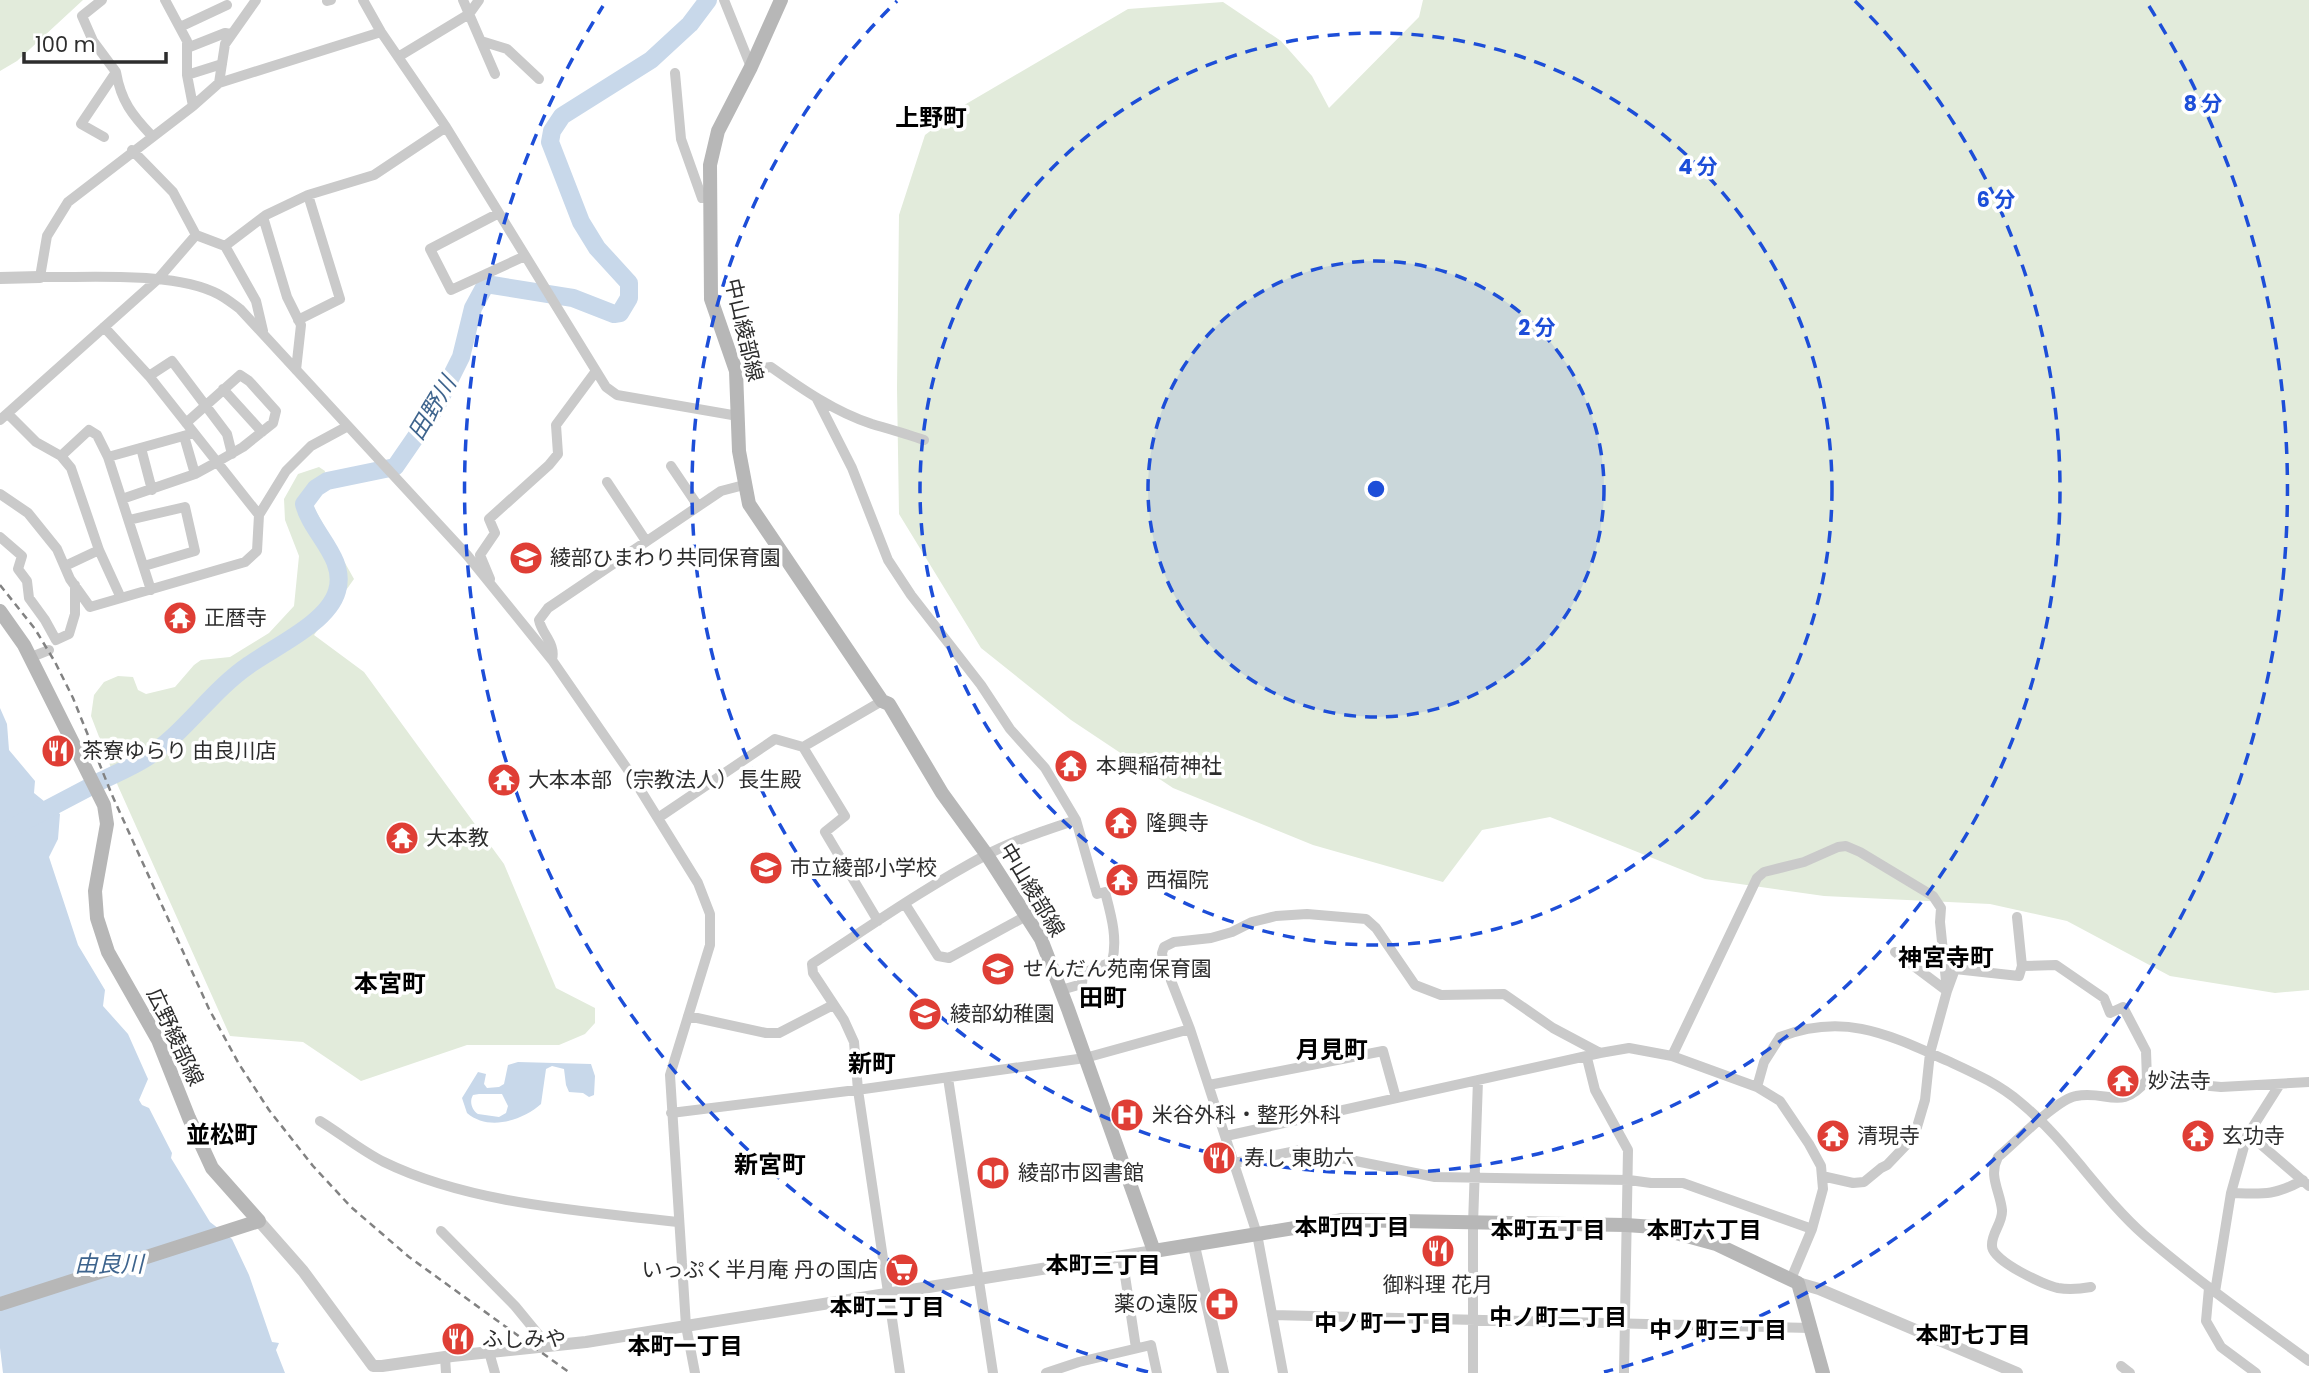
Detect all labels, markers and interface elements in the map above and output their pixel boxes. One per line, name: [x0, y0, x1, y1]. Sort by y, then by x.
scale bar: [24, 21, 166, 65]
text: 100 m: [35, 30, 95, 59]
text: 8 分: [2183, 89, 2223, 118]
district label: 上野町: [895, 101, 967, 134]
text: 4 分: [1678, 152, 1718, 181]
text: 6 分: [1977, 185, 2015, 214]
street label: 中山綾部線: [719, 275, 770, 384]
text: 2 分: [1518, 313, 1556, 342]
water label: 田野川: [401, 368, 465, 446]
centre of rings: [1364, 477, 1388, 501]
school or university icon: 綾部ひまわり共同保育園: [507, 539, 545, 577]
place label: 綾部ひまわり共同保育園: [550, 543, 781, 572]
temple icon: 正暦寺: [161, 599, 199, 637]
place label: 正暦寺: [204, 603, 267, 632]
restaurant icon: 茶寮ゆらり 由良川店: [39, 732, 77, 770]
place label: 茶寮ゆらり 由良川店: [82, 736, 277, 765]
temple icon: 本興稲荷神社: [1052, 747, 1090, 785]
place label: 本興稲荷神社: [1096, 751, 1222, 780]
temple icon: 大本本部（宗教法人）長生殿: [485, 761, 523, 799]
place label: 大本本部（宗教法人）長生殿: [528, 765, 801, 794]
temple icon: 隆興寺: [1102, 804, 1140, 842]
place label: 隆興寺: [1146, 808, 1209, 837]
temple icon: 大本教: [383, 819, 421, 857]
place label: 大本教: [426, 823, 489, 852]
street label: 中山綾部線: [993, 837, 1072, 942]
school or university icon: 市立綾部小学校: [747, 849, 785, 887]
place label: 市立綾部小学校: [790, 853, 937, 882]
temple icon: 西福院: [1103, 861, 1141, 899]
place label: 西福院: [1146, 865, 1209, 894]
district label: 神宮寺町: [1898, 941, 1994, 974]
school or university icon: せんだん苑南保育園: [979, 950, 1017, 988]
place label: せんだん苑南保育園: [1023, 954, 1212, 983]
district label: 本宮町: [354, 967, 426, 1000]
district label: 田町: [1079, 981, 1127, 1014]
street label: 広野綾部線: [140, 983, 211, 1090]
school or university icon: 綾部幼稚園: [906, 995, 944, 1033]
place label: 綾部幼稚園: [950, 999, 1055, 1028]
district label: 月見町: [1296, 1033, 1368, 1066]
district label: 新町: [848, 1047, 896, 1080]
temple icon: 妙法寺: [2104, 1062, 2142, 1100]
place label: 妙法寺: [2148, 1066, 2211, 1095]
hospital icon: 米谷外科・整形外科: [1108, 1096, 1146, 1134]
place label: 米谷外科・整形外科: [1152, 1100, 1341, 1129]
temple icon: 清現寺: [1814, 1117, 1852, 1155]
temple icon: 玄功寺: [2179, 1117, 2217, 1155]
district label: 並松町: [186, 1118, 258, 1151]
place label: 清現寺: [1857, 1121, 1920, 1150]
place label: 玄功寺: [2222, 1121, 2285, 1150]
restaurant icon: 寿し 東助六: [1200, 1139, 1238, 1177]
place label: 寿し 東助六: [1244, 1143, 1355, 1172]
district label: 新宮町: [734, 1148, 806, 1181]
library icon: 綾部市図書館: [974, 1154, 1012, 1192]
place label: 綾部市図書館: [1018, 1158, 1144, 1187]
district label: 本町四丁目: [1295, 1211, 1410, 1243]
district label: 本町五丁目: [1491, 1214, 1606, 1246]
district label: 本町六丁目: [1647, 1214, 1762, 1246]
restaurant icon: 御料理 花月: [1419, 1232, 1457, 1270]
water label: 由良川: [75, 1248, 147, 1280]
district label: 本町三丁目: [1046, 1249, 1161, 1281]
supermarket icon: いっぷく半月庵 丹の国店: [883, 1251, 921, 1289]
place label: いっぷく半月庵 丹の国店: [641, 1255, 878, 1284]
place label: 御料理 花月: [1383, 1270, 1493, 1299]
pharmacy icon: 薬の遠阪: [1203, 1285, 1241, 1323]
place label: 薬の遠阪: [1114, 1289, 1198, 1318]
district label: 本町二丁目: [830, 1291, 945, 1323]
district label: 中ノ町二丁目: [1489, 1301, 1627, 1333]
district label: 中ノ町一丁目: [1314, 1307, 1452, 1339]
district label: 中ノ町三丁目: [1649, 1314, 1787, 1346]
district label: 本町七丁目: [1916, 1319, 2031, 1351]
restaurant icon: ふしみや: [439, 1320, 477, 1358]
place label: ふしみや: [482, 1324, 566, 1353]
district label: 本町一丁目: [628, 1330, 743, 1362]

